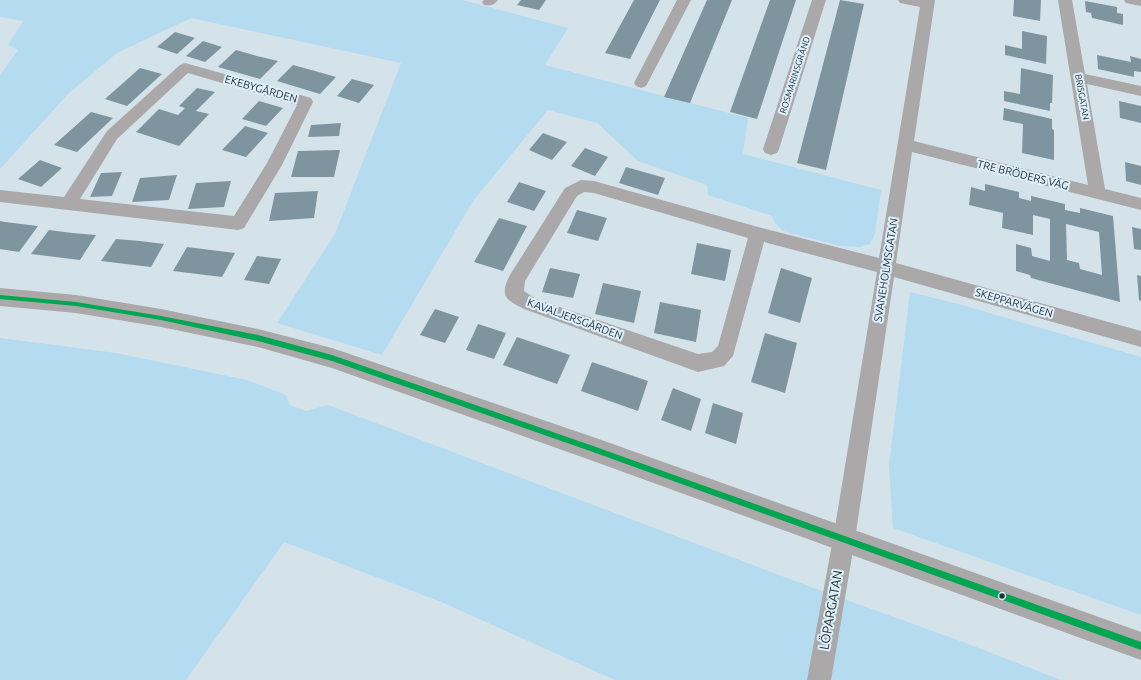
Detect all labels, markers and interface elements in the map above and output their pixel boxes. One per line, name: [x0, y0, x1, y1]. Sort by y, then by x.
street label: ROSMARINSGRÄND: [777, 35, 813, 115]
street label: EKEBYGÅRDEN: [223, 72, 299, 106]
street label: BRISGATAN: [1073, 73, 1091, 121]
street label: TRE BRÖDERS VÄG: [976, 157, 1070, 193]
street label: SVANEHOLMSGATAN: [871, 217, 901, 323]
street label: SKEPPARVÄGEN: [974, 286, 1054, 320]
street label: KAVALJERSGÅRDEN: [526, 296, 624, 342]
street label: LÖPARGATAN: [816, 569, 846, 651]
unlabelled marker: [997, 591, 1007, 601]

